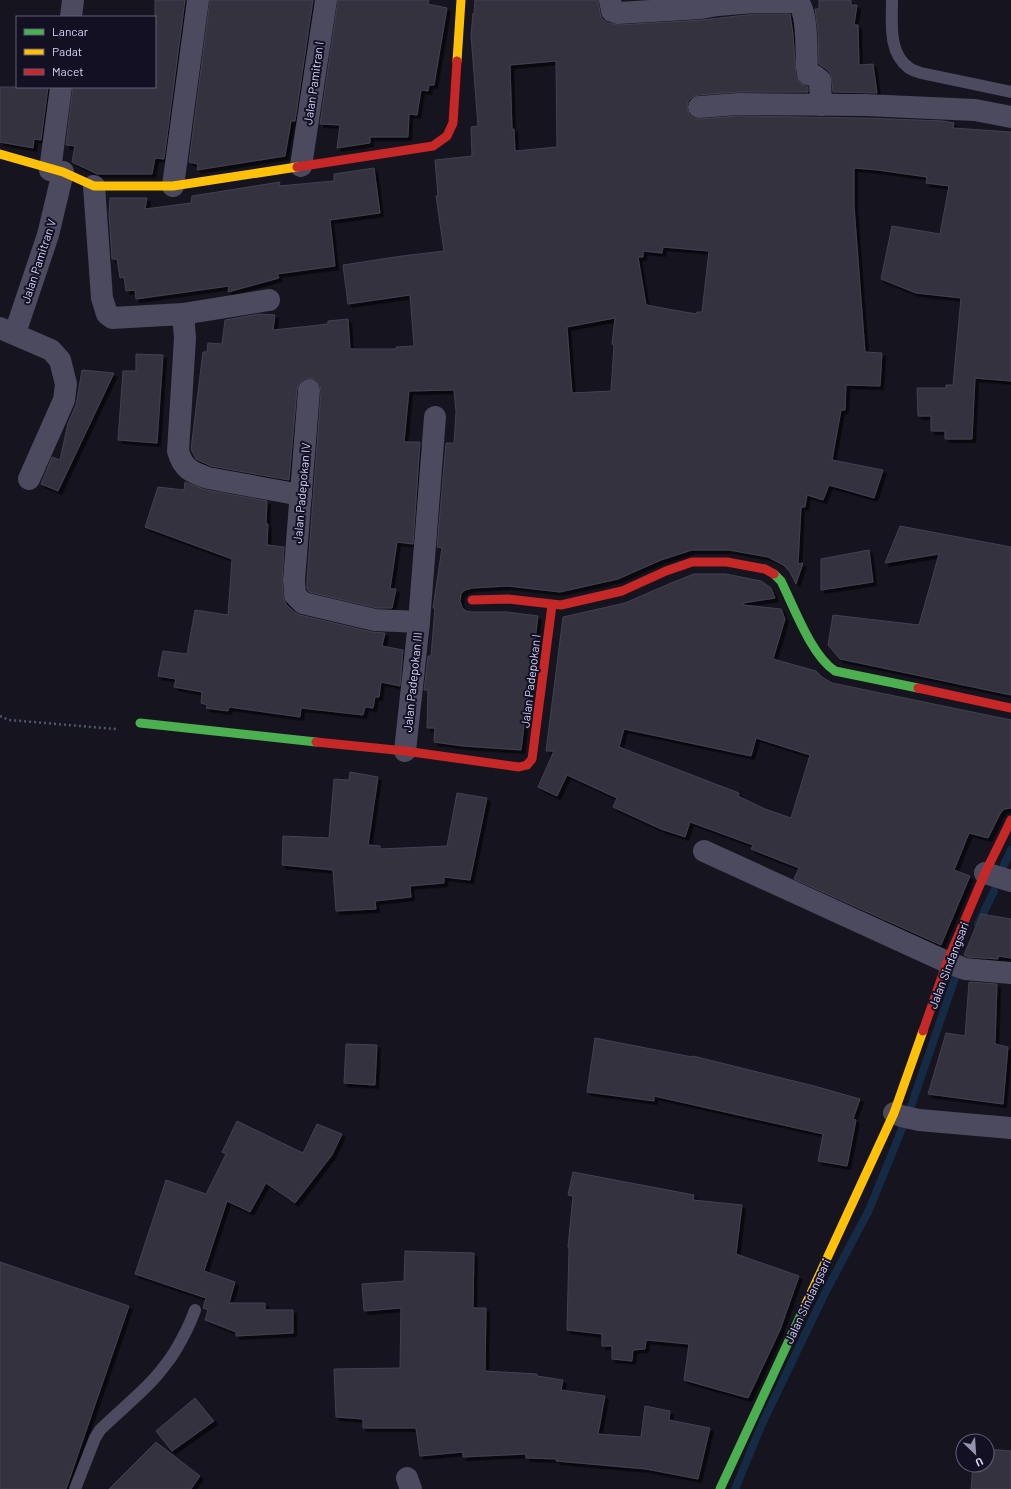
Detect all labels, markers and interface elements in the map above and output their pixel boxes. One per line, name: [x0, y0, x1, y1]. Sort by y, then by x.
legend: [16, 16, 156, 88]
text: Lancar: [52, 24, 89, 38]
street label: Jalan Pamitran I: [300, 41, 326, 125]
text: Padat: [52, 44, 82, 58]
text: Macet: [52, 64, 84, 78]
street label: Jalan Pamitran V: [18, 217, 58, 305]
street label: Jalan Padepokan IV: [290, 442, 312, 544]
street label: Jalan Padepokan III: [400, 631, 424, 733]
street label: Jalan Padepokan I: [517, 633, 543, 729]
street label: Jalan Sindangsari: [925, 920, 971, 1010]
street label: Jalan Sindangsari: [781, 1256, 833, 1346]
north arrow: [955, 1433, 995, 1473]
text: U: [973, 1455, 985, 1470]

